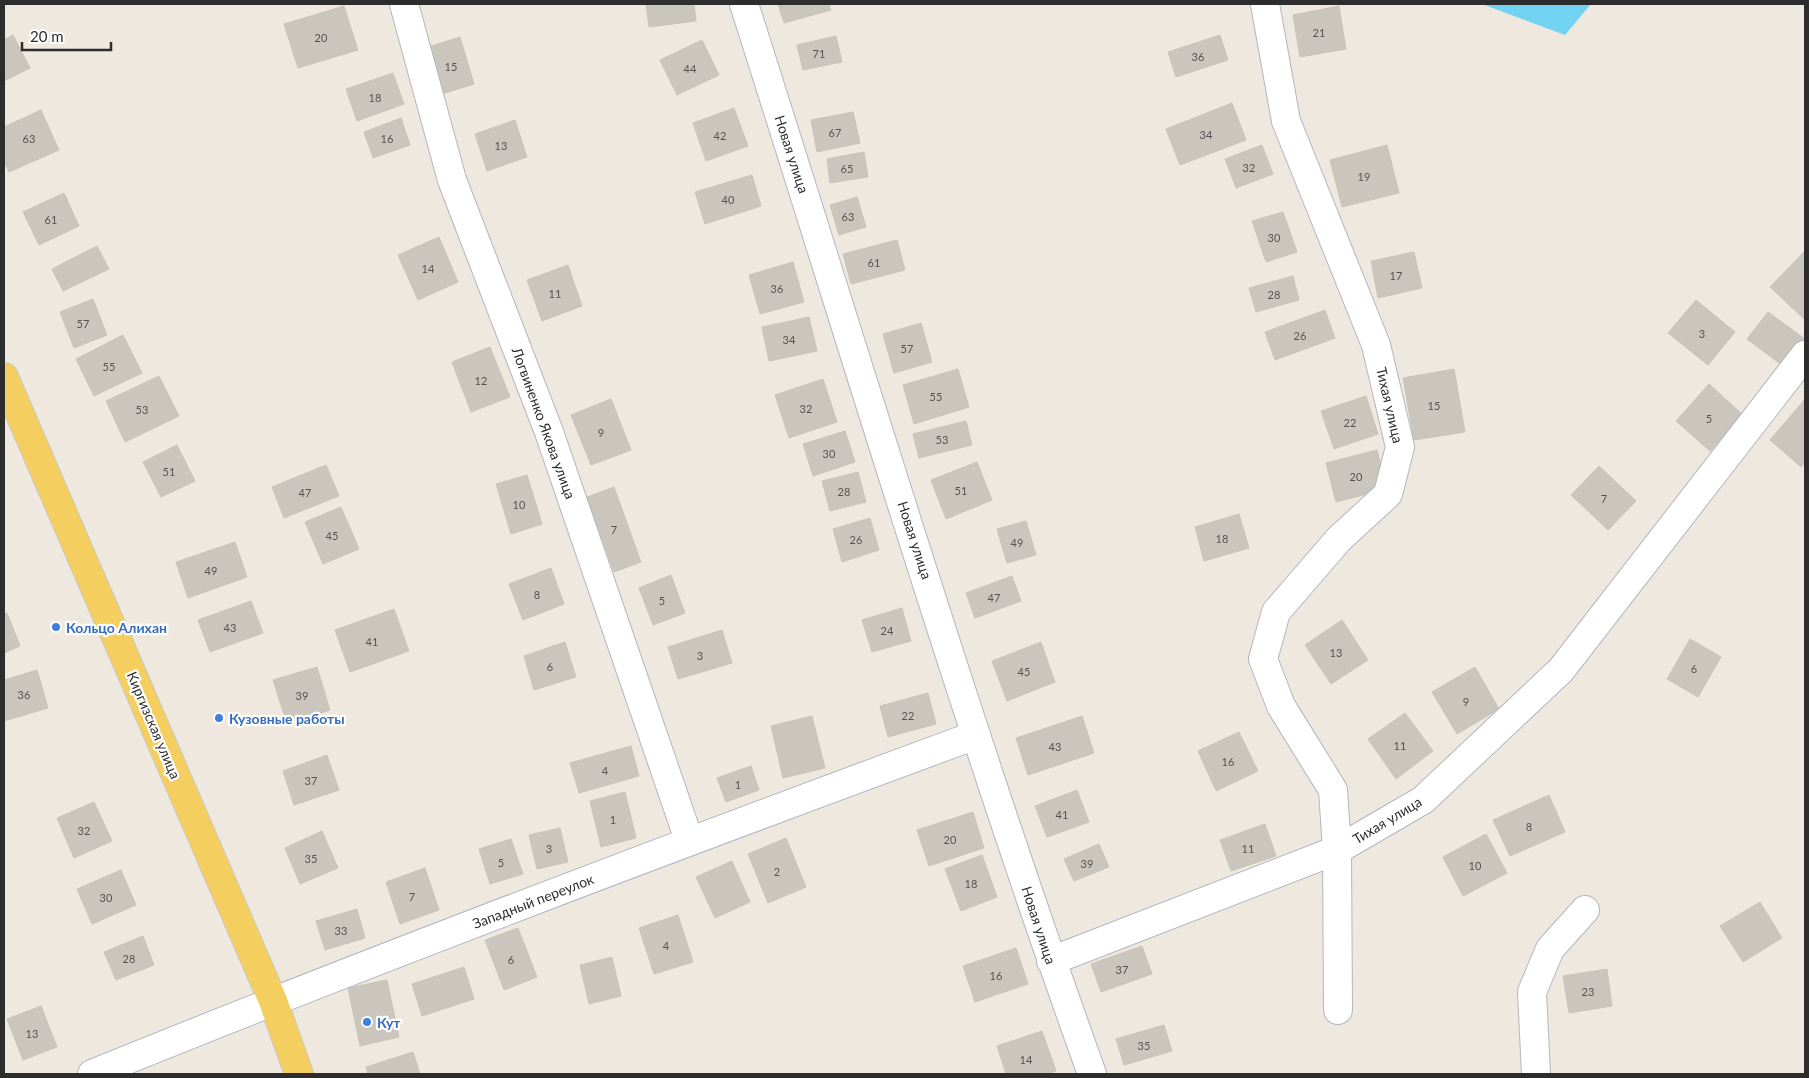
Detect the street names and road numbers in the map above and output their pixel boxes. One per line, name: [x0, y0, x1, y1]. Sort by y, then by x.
street label: Новая улица: [771, 113, 813, 195]
street label: Логвиненко Якова улица: [508, 344, 579, 501]
street label: Тихая улица: [1373, 365, 1407, 445]
street label: Новая улица: [894, 499, 936, 581]
street label: Киргизская улица: [124, 669, 184, 781]
street label: Тихая улица: [1349, 793, 1425, 847]
street label: Западный переулок: [470, 870, 597, 932]
street label: Новая улица: [1018, 884, 1060, 966]

